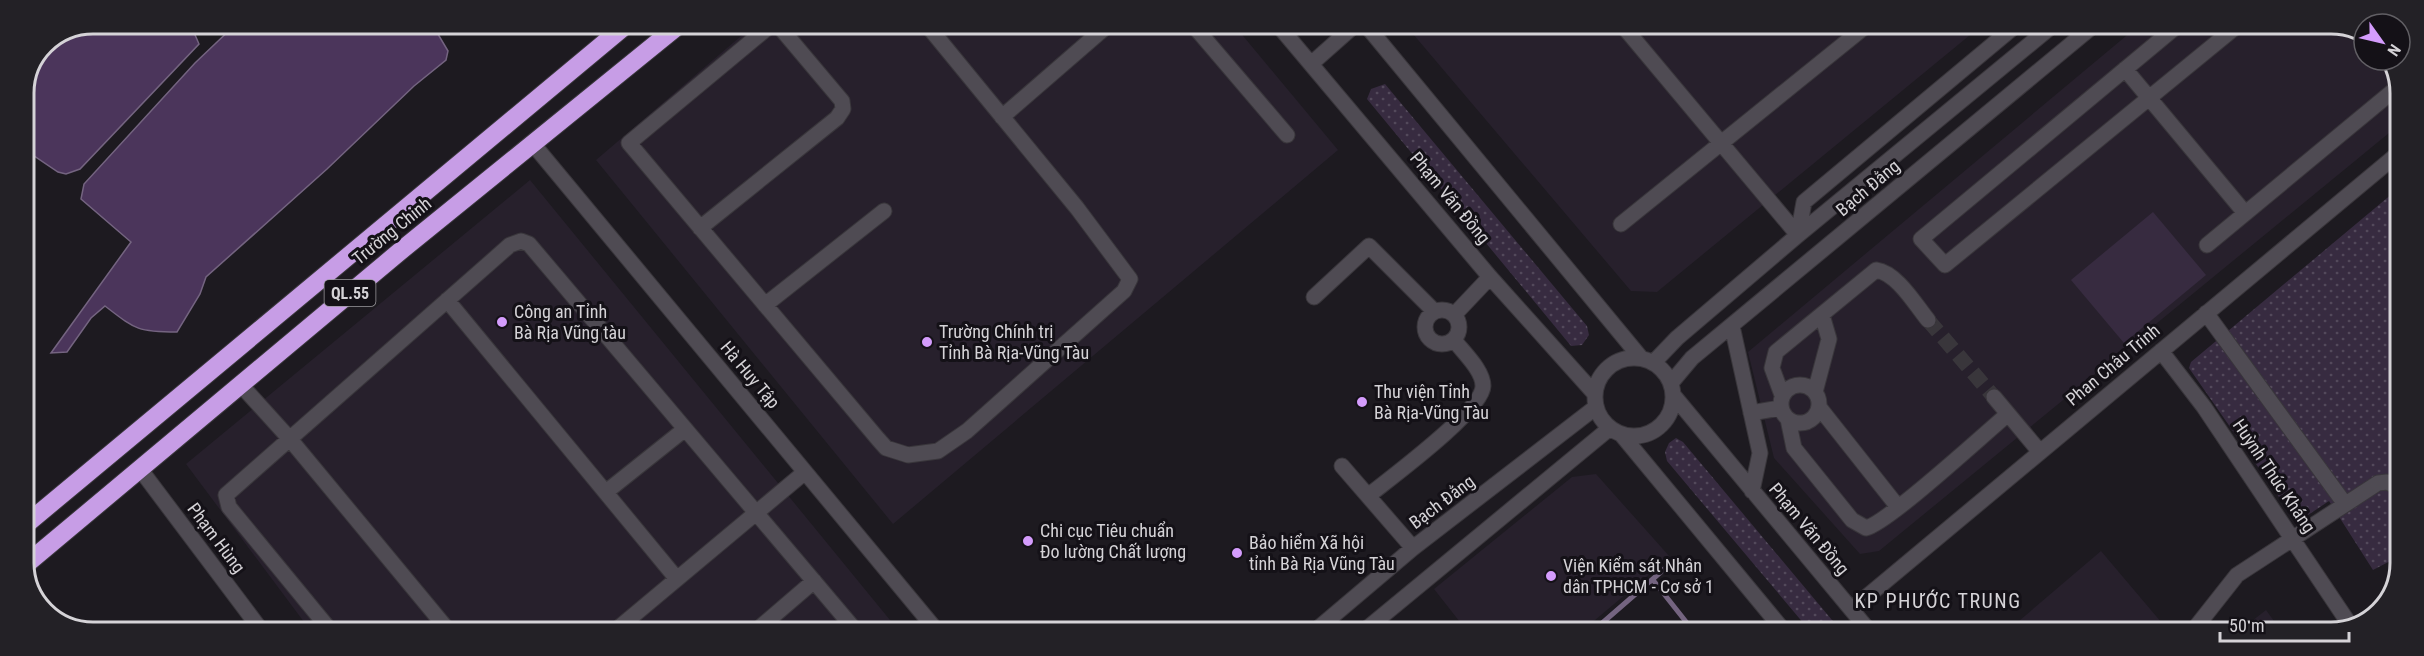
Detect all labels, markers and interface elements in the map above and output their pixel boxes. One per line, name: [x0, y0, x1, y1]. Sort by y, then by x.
north arrow: [2352, 12, 2412, 72]
text: N: [2383, 41, 2405, 59]
street label: Phạm Văn Đồng: [1406, 148, 1495, 248]
street label: Bạch Đằng: [1832, 155, 1904, 220]
street label: Trường Chinh: [348, 192, 435, 269]
road number: QL.55: [324, 280, 376, 306]
place label: Công an Tỉnh Bà Rịa Vũng tàu: [514, 301, 626, 343]
marker: Công an Tỉnh Bà Rịa Vũng tàu: [495, 315, 509, 329]
street label: Phan Châu Trinh: [2062, 319, 2164, 410]
place label: Trường Chính trị Tỉnh Bà Rịa-Vũng Tàu: [939, 321, 1089, 363]
marker: Trường Chính trị Tỉnh Bà Rịa-Vũng Tàu: [920, 335, 934, 349]
street label: Hà Huy Tập: [716, 337, 785, 413]
place label: Thư viện Tỉnh Bà Rịa-Vũng Tàu: [1374, 381, 1489, 423]
marker: Thư viện Tỉnh Bà Rịa-Vũng Tàu: [1355, 395, 1369, 409]
street label: Huỳnh Thúc Kháng: [2229, 415, 2320, 537]
street label: Bạch Đằng: [1405, 470, 1479, 533]
street label: Phạm Văn Đồng: [1765, 479, 1854, 579]
street label: Phạm Hùng: [183, 498, 250, 577]
place label: Chi cục Tiêu chuẩn Đo lường Chất lượng: [1040, 520, 1186, 562]
place label: Bảo hiểm Xã hội tỉnh Bà Rịa Vũng Tàu: [1249, 532, 1395, 574]
marker: Chi cục Tiêu chuẩn Đo lường Chất lượng: [1021, 534, 1035, 548]
marker: Bảo hiểm Xã hội tỉnh Bà Rịa Vũng Tàu: [1230, 546, 1244, 560]
place label: Viện Kiểm sát Nhân dân TPHCM - Cơ sở 1: [1563, 555, 1714, 597]
marker: Viện Kiểm sát Nhân dân TPHCM - Cơ sở 1: [1544, 569, 1558, 583]
district label: KP PHƯỚC TRUNG: [1854, 589, 2022, 613]
scale bar: [2220, 605, 2349, 643]
text: 50 m: [2229, 615, 2264, 636]

